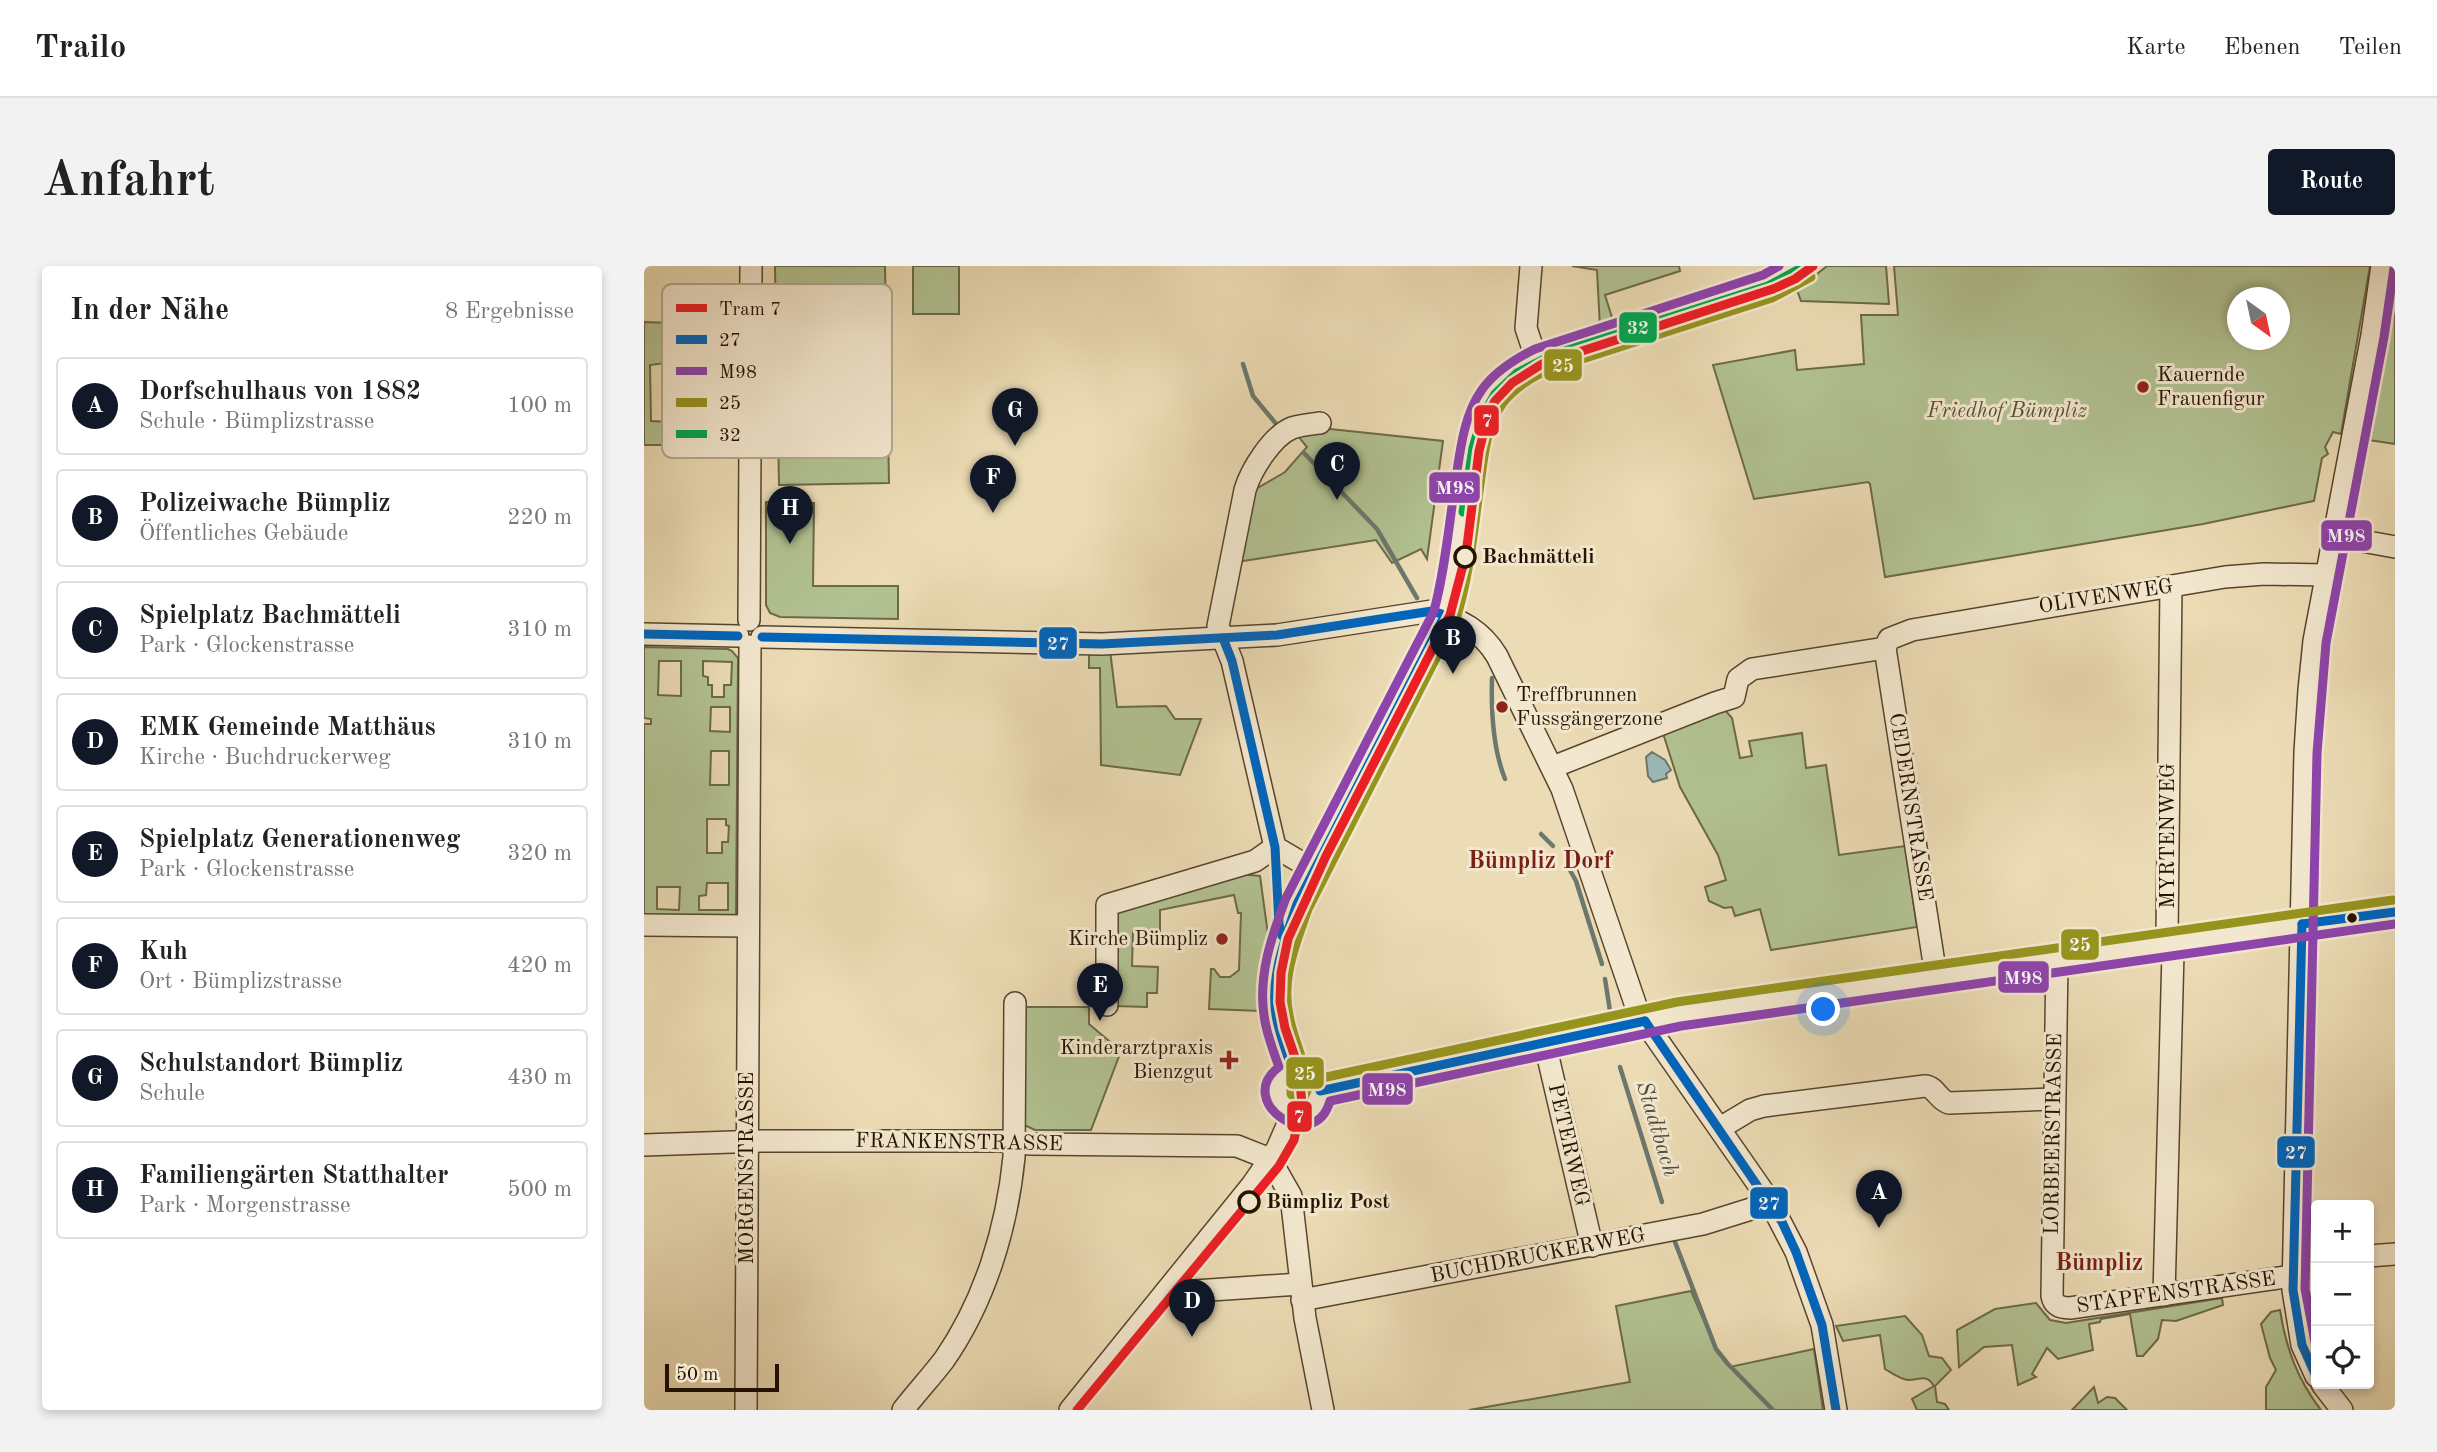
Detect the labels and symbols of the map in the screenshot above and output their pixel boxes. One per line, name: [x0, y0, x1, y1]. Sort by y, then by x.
legend: [662, 284, 892, 458]
north arrow: [2227, 287, 2290, 350]
text: Tram 7: [719, 301, 781, 320]
line badge: 32: [1618, 311, 1658, 344]
text: 32: [1627, 320, 1649, 339]
text: 27: [719, 332, 741, 351]
line badge: 25: [1543, 348, 1583, 382]
text: 25: [1552, 358, 1574, 377]
text: M98: [719, 364, 757, 383]
place label: Kauernde Frauenfigur: [2157, 365, 2265, 410]
marker: Kauernde Frauenfigur: [2135, 379, 2151, 395]
pin: G: [992, 388, 1038, 446]
text: 25: [719, 395, 741, 414]
park label: Friedhof Bümpliz: [1926, 401, 2087, 422]
line badge: 7: [1473, 404, 1500, 437]
text: 7: [1481, 413, 1493, 432]
text: 32: [719, 427, 741, 446]
pin: C: [1314, 442, 1360, 500]
pin: F: [970, 455, 1016, 513]
line badge: M98: [1428, 471, 1481, 504]
text: M98: [1436, 480, 1474, 499]
pin: H: [767, 486, 813, 544]
line badge: M98: [2320, 519, 2373, 552]
text: M98: [2327, 528, 2365, 547]
marker: Bachmätteli: [1454, 546, 1476, 568]
place label: Bachmätteli: [1482, 547, 1595, 568]
street label: OLIVENWEG: [2037, 576, 2175, 618]
pin: B: [1430, 616, 1476, 674]
line badge: 27: [1038, 626, 1078, 660]
text: 27: [1047, 636, 1069, 655]
place label: Treffbrunnen Fussgängerzone: [1516, 685, 1663, 730]
marker: Treffbrunnen Fussgängerzone: [1494, 699, 1510, 715]
street label: CEDERNSTRASSE: [1885, 711, 1935, 903]
street label: MYRTENWEG: [2158, 763, 2179, 909]
district label: Bümpliz Dorf: [1468, 850, 1614, 874]
unlabelled marker: [2345, 911, 2359, 925]
line badge: 25: [2060, 928, 2100, 961]
place label: Kirche Bümpliz: [1068, 929, 1208, 950]
marker: Kirche Bümpliz: [1214, 931, 1230, 947]
text: 25: [2069, 937, 2091, 956]
line badge: M98: [1997, 960, 2050, 994]
pin: E: [1077, 963, 1123, 1021]
text: M98: [2004, 970, 2042, 989]
your location: [1806, 992, 1840, 1026]
street label: LORBEERSTRASSE: [2042, 1033, 2066, 1235]
place label: Kinderarztpraxis Bienzgut: [1060, 1038, 1213, 1083]
marker: Kinderarztpraxis Bienzgut: [1219, 1050, 1239, 1070]
line badge: 25: [1285, 1056, 1325, 1090]
text: 25: [1294, 1066, 1316, 1085]
street label: MORGENSTRASSE: [737, 1072, 758, 1264]
line badge: M98: [1361, 1072, 1414, 1106]
water label: Stadtbach: [1632, 1079, 1682, 1180]
text: M98: [1368, 1082, 1406, 1101]
street label: PETERWEG: [1544, 1082, 1592, 1208]
line badge: 7: [1286, 1100, 1313, 1133]
text: 7: [1293, 1109, 1305, 1128]
street label: FRANKENSTRASSE: [855, 1131, 1063, 1155]
line badge: 27: [2276, 1135, 2316, 1169]
text: 27: [2285, 1145, 2307, 1164]
pin: A: [1856, 1170, 1902, 1228]
line badge: 27: [1749, 1186, 1789, 1220]
marker: Bümpliz Post: [1238, 1191, 1260, 1213]
place label: Bümpliz Post: [1266, 1192, 1390, 1213]
text: 27: [1758, 1196, 1780, 1215]
street label: BUCHDRUCKERWEG: [1429, 1225, 1647, 1287]
district label: Bümpliz: [2055, 1252, 2143, 1276]
street label: STAPFENSTRASSE: [2075, 1269, 2277, 1317]
pin: D: [1169, 1279, 1215, 1337]
scale bar: [665, 1361, 779, 1393]

